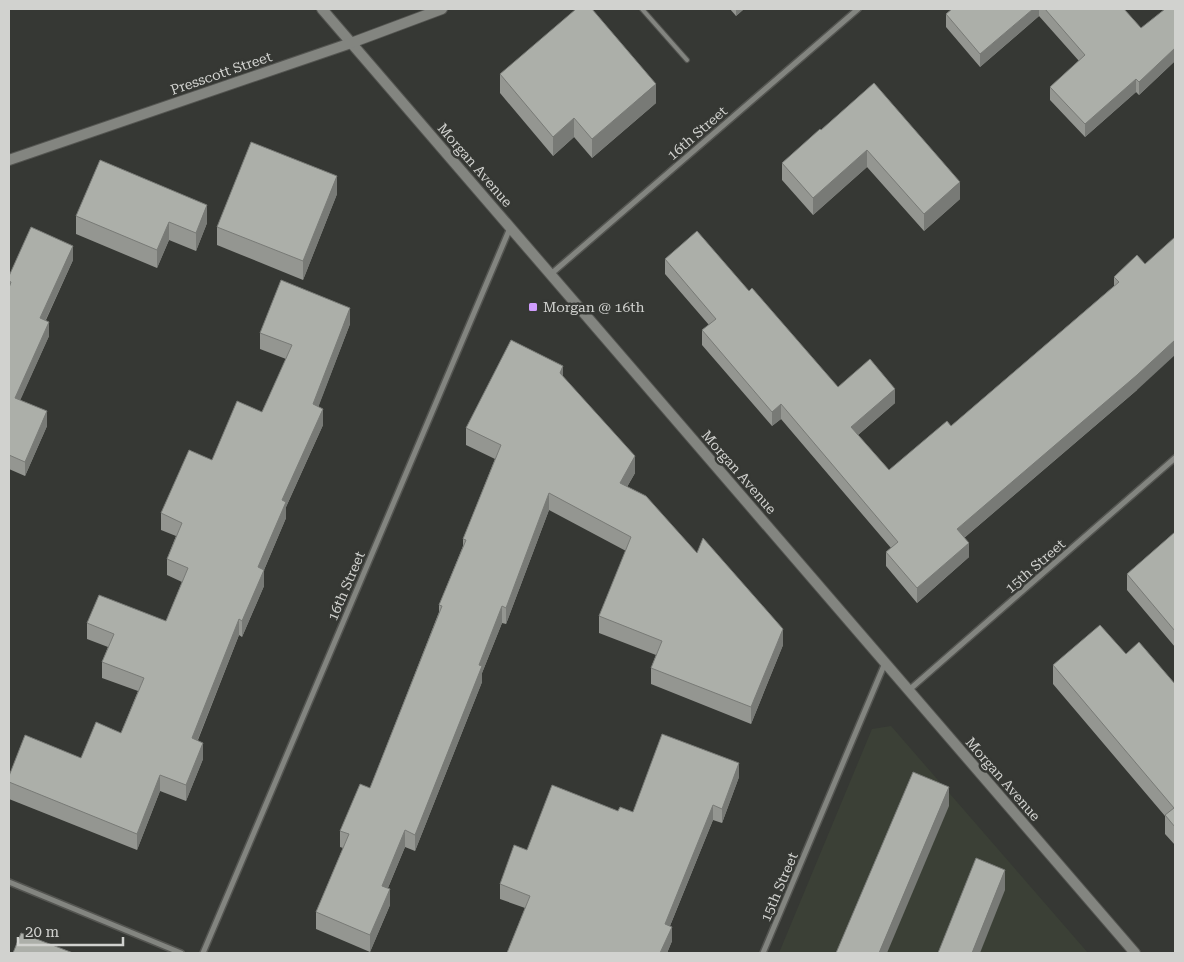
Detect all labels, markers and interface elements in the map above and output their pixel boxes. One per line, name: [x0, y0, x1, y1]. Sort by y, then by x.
street label: Presscott Street: [168, 48, 274, 98]
street label: 16th Street: [664, 103, 730, 163]
street label: Morgan Avenue: [434, 120, 516, 210]
place label: Morgan @ 16th: [543, 299, 645, 315]
marker: Morgan @ 16th: [527, 301, 539, 313]
street label: Morgan Avenue: [698, 427, 780, 517]
street label: 15th Street: [1002, 536, 1068, 596]
street label: 16th Street: [324, 549, 368, 623]
street label: Morgan Avenue: [962, 734, 1044, 824]
street label: 15th Street: [757, 850, 801, 924]
scale bar: [18, 914, 122, 946]
text: 20 m: [25, 923, 60, 941]

